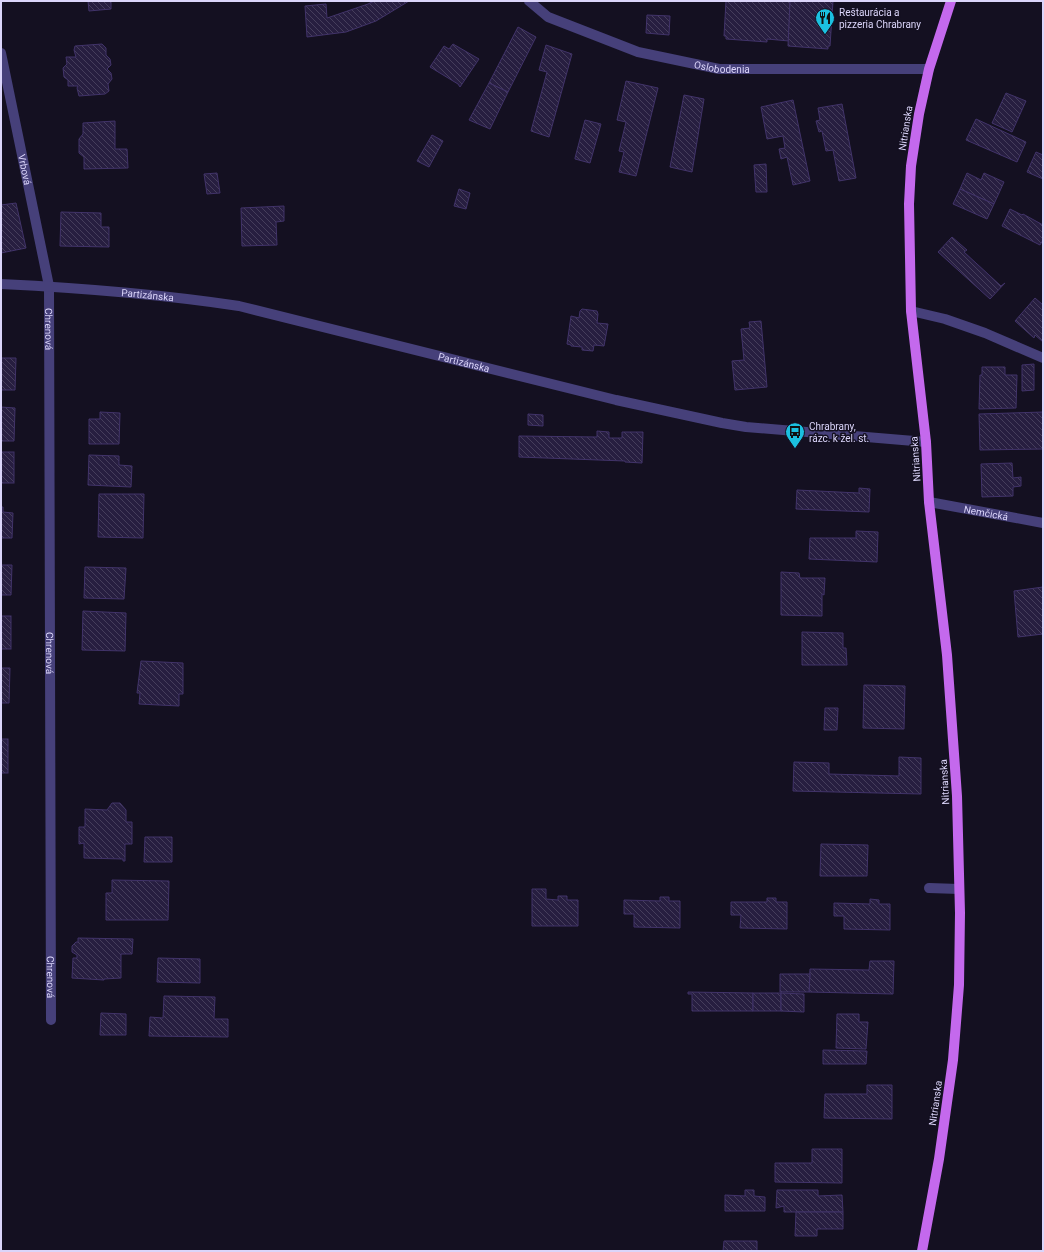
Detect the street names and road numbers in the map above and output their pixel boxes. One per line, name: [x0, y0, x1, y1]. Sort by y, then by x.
street label: Oslobodenia: [693, 59, 750, 75]
street label: Nitrianska: [897, 105, 914, 151]
street label: Vrbová: [16, 153, 33, 186]
street label: Partizánska: [121, 287, 174, 303]
street label: Chrenová: [43, 308, 54, 350]
street label: Partizánska: [437, 351, 491, 374]
street label: Nitrianska: [908, 436, 923, 482]
street label: Nemčická: [963, 504, 1009, 522]
street label: Chrenová: [44, 632, 55, 674]
street label: Nitrianska: [938, 759, 951, 805]
street label: Chrenová: [45, 956, 56, 998]
street label: Nitrianska: [927, 1080, 944, 1126]

